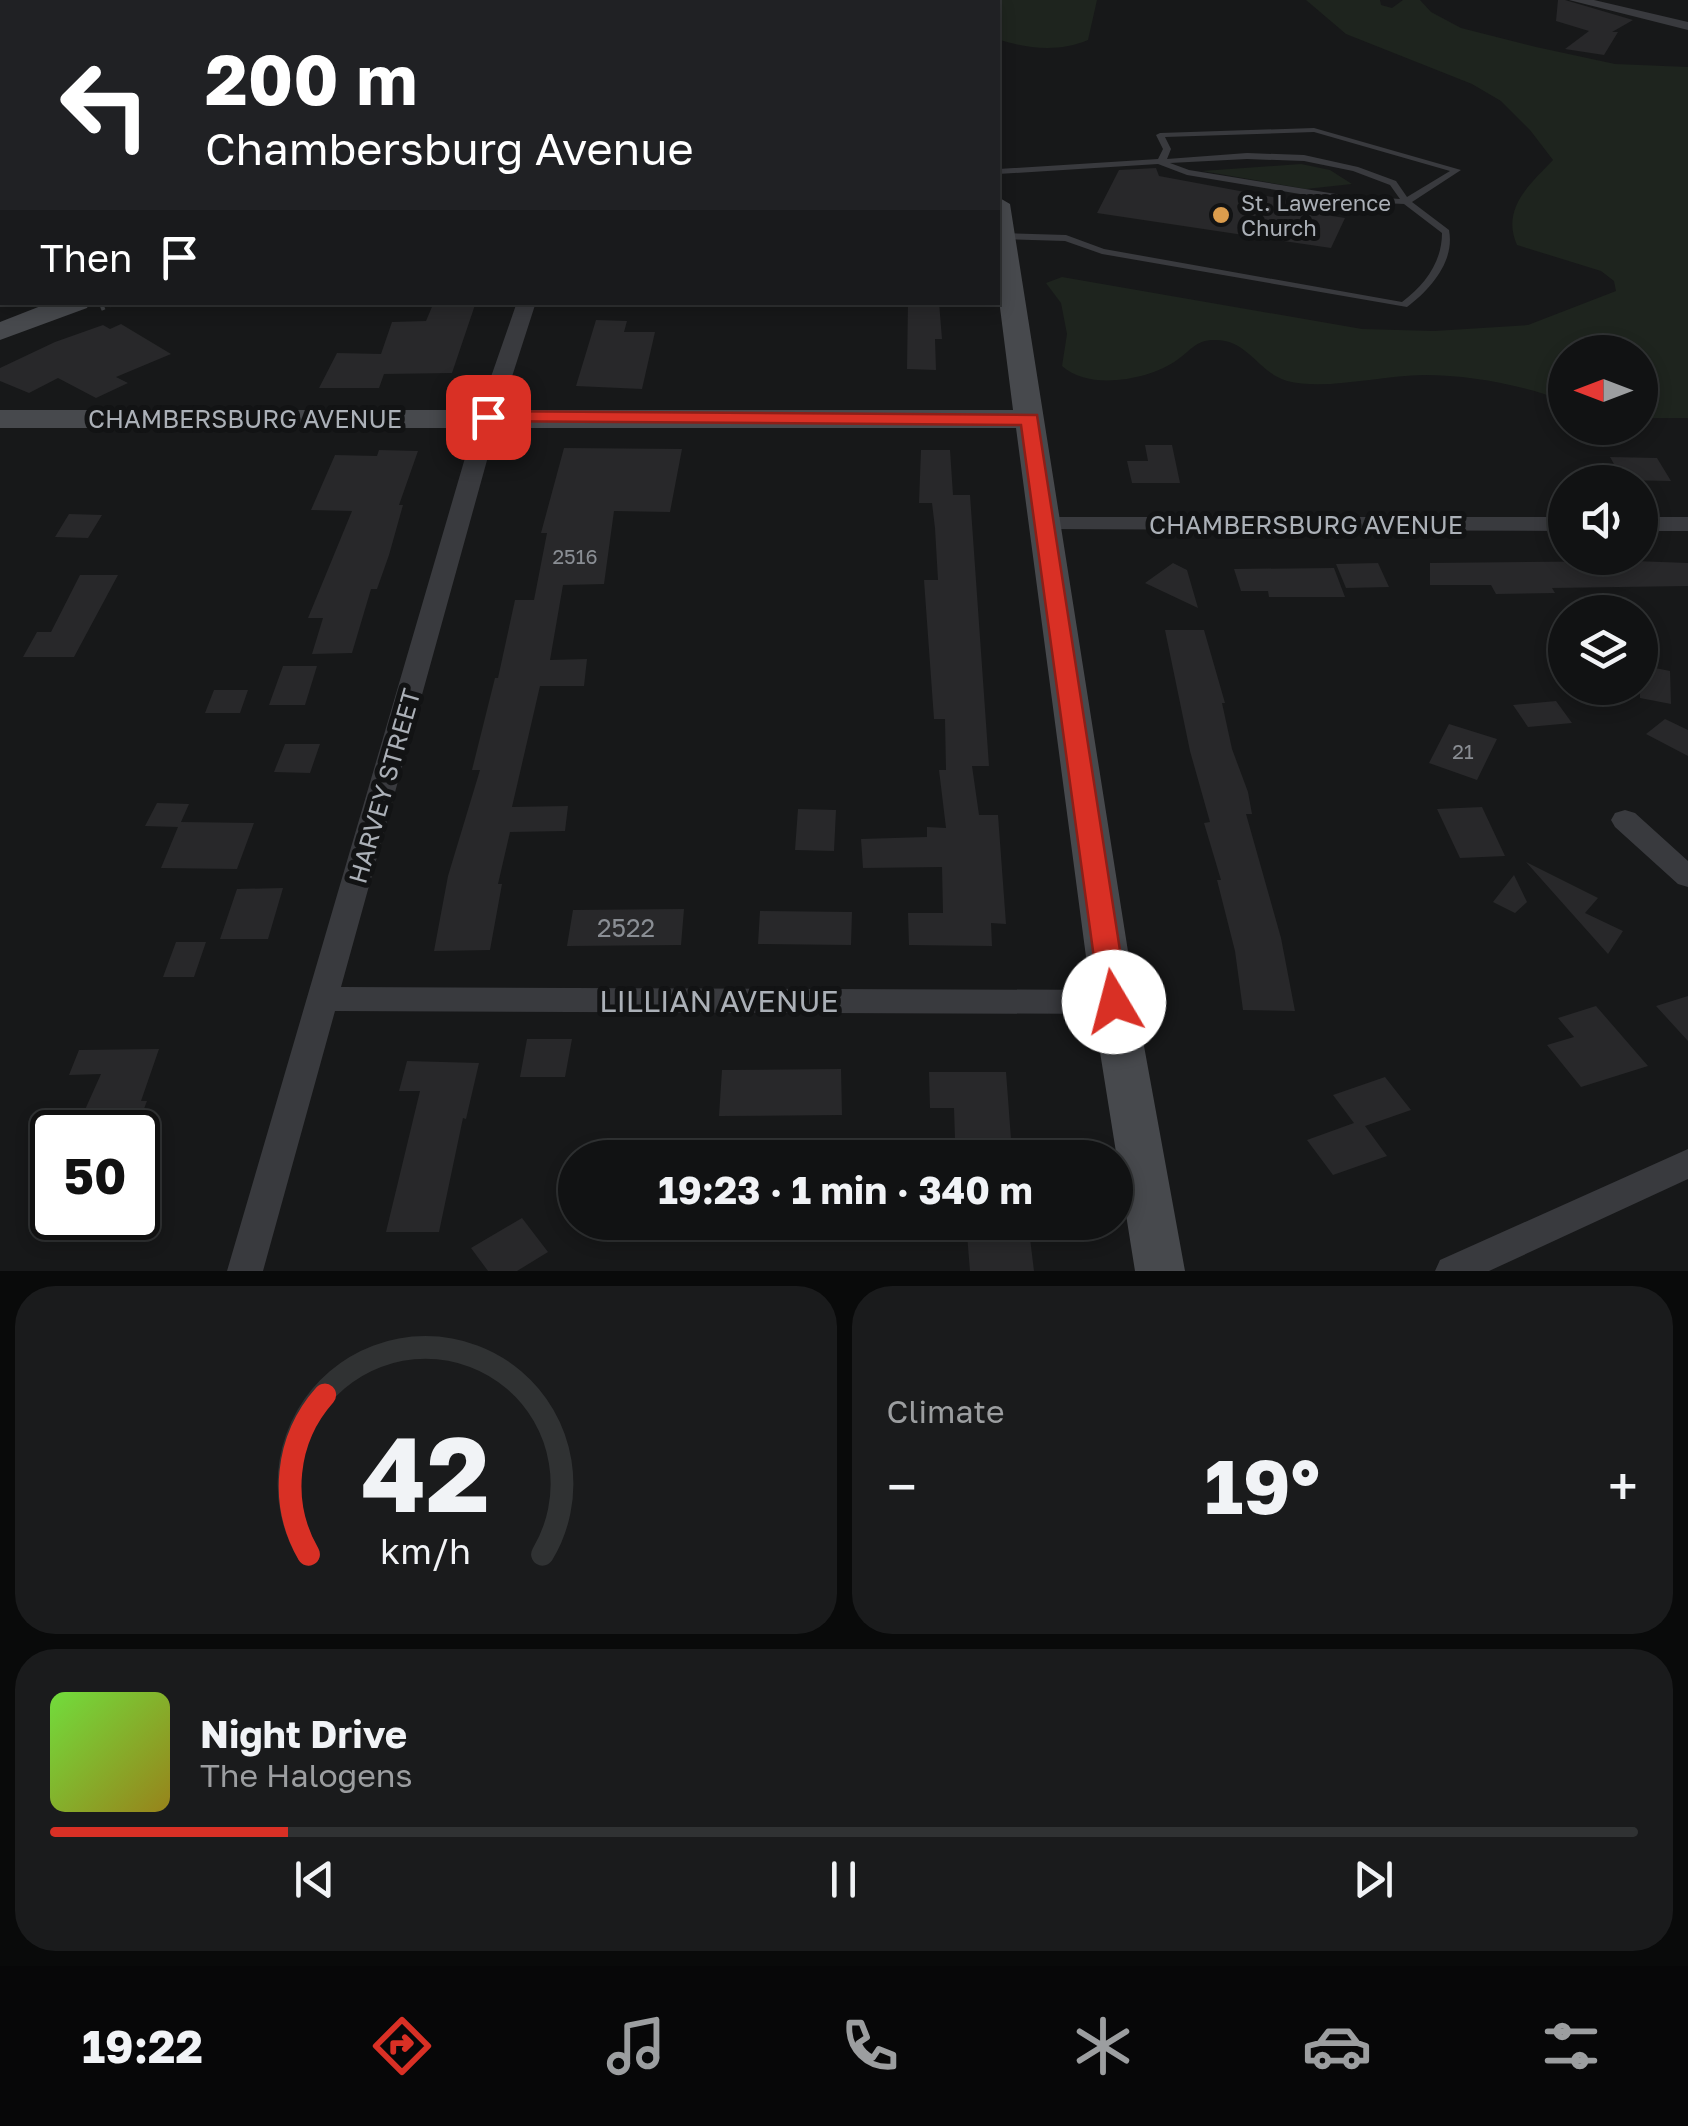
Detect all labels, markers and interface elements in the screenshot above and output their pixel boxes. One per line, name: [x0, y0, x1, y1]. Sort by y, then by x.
text: 200 m: [205, 36, 417, 120]
icon: left: [40, 40, 170, 170]
text: Chambersburg Avenue: [205, 121, 693, 175]
place label: St. Lawerence Church: [1241, 189, 1391, 241]
marker: St. Lawerence Church: [1210, 204, 1232, 226]
icon: arrive: [152, 230, 207, 285]
text: Then: [40, 235, 132, 280]
north arrow: [1548, 335, 1658, 445]
map controls: [1548, 335, 1658, 705]
pin: [446, 375, 531, 460]
icon: arrive: [461, 390, 516, 445]
street label: CHAMBERSBURG AVENUE: [88, 403, 402, 434]
button: sound: [1548, 465, 1658, 575]
street label: CHAMBERSBURG AVENUE: [1149, 509, 1463, 540]
house number: 2516: [553, 544, 598, 568]
button: layers: [1548, 595, 1658, 705]
street label: HARVEY STREET: [341, 685, 427, 887]
house number: 21: [1452, 739, 1474, 763]
house number: 2522: [597, 912, 655, 943]
position arrow: [1062, 950, 1166, 1054]
street label: LILLIAN AVENUE: [599, 983, 839, 1019]
speed limit sign: 50: [30, 1110, 160, 1240]
text: 19:23 · 1 min · 340 m: [658, 1167, 1033, 1212]
text: Climate: [887, 1392, 1005, 1430]
text: 42: [362, 1410, 490, 1535]
text: 19°: [1204, 1440, 1320, 1531]
text: −: [887, 1453, 917, 1519]
text: +: [1608, 1453, 1638, 1519]
text: km/h: [380, 1529, 471, 1572]
text: Night Drive: [200, 1711, 407, 1756]
text: The Halogens: [200, 1756, 412, 1794]
icon: previous: [287, 1852, 342, 1907]
icon: pause: [816, 1852, 871, 1907]
icon: next: [1346, 1852, 1401, 1907]
icon: directions: [367, 2011, 437, 2081]
icon: music: [601, 2011, 671, 2081]
icon: phone: [835, 2011, 905, 2081]
icon: climate: [1068, 2011, 1138, 2081]
icon: car: [1302, 2011, 1372, 2081]
icon: filters: [1536, 2011, 1606, 2081]
text: 19:22: [82, 2019, 203, 2073]

